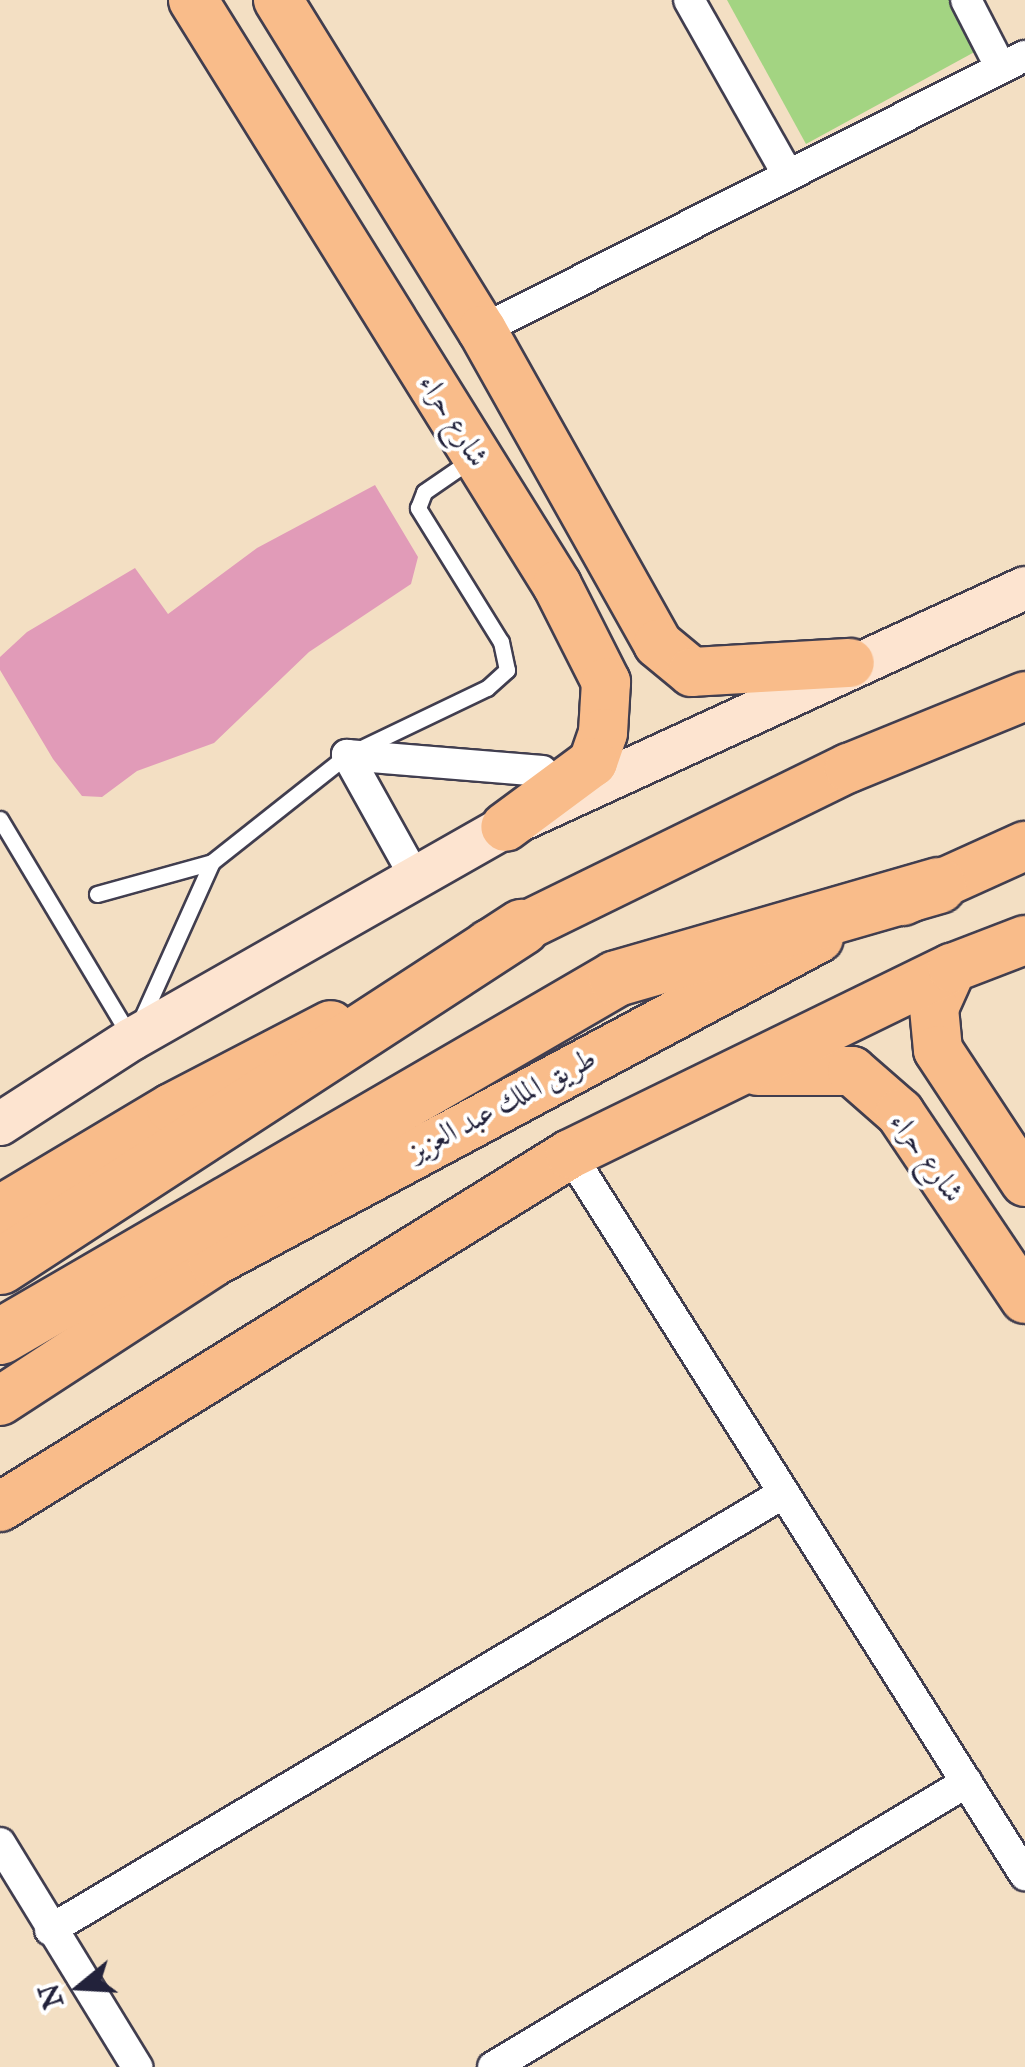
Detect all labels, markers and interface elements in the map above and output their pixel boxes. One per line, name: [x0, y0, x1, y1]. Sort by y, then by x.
street label: شارع حراء: [411, 367, 497, 473]
street label: طريق الملك عبد العزيز: [402, 1039, 602, 1169]
street label: شارع حراء: [882, 1105, 972, 1209]
north arrow: [30, 1937, 130, 2037]
text: N: [31, 1980, 71, 2013]

